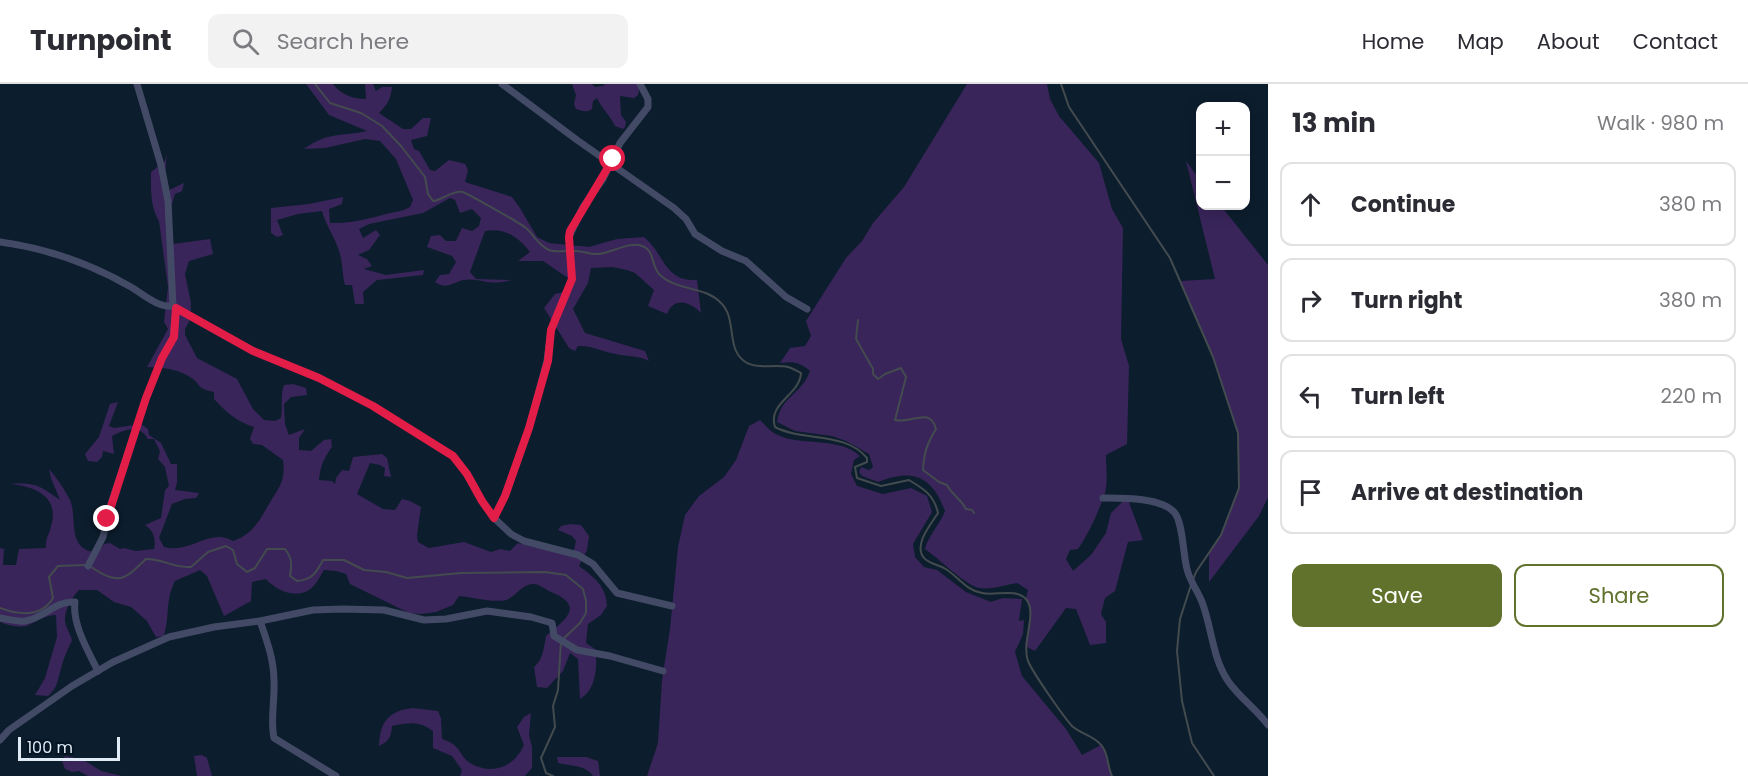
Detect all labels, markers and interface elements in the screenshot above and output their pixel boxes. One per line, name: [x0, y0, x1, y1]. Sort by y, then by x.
search box: [208, 14, 628, 68]
text: Turnpoint: [30, 21, 172, 60]
icon: search: [229, 25, 262, 58]
text: Search here: [277, 26, 409, 57]
text: Home: [1362, 27, 1424, 56]
text: Map: [1457, 27, 1504, 56]
text: About: [1537, 27, 1600, 56]
text: Contact: [1633, 27, 1718, 56]
map controls: [1196, 102, 1250, 210]
button: +: [1196, 102, 1250, 156]
text: 13 min: [1292, 105, 1376, 141]
text: Walk · 980 m: [1597, 109, 1724, 137]
route start: [599, 145, 625, 171]
button: −: [1196, 156, 1250, 210]
icon: ahead: [1294, 188, 1327, 221]
text: Continue: [1351, 189, 1455, 220]
text: 380 m: [1659, 190, 1722, 218]
icon: right: [1294, 284, 1327, 317]
text: Turn right: [1351, 285, 1462, 316]
text: 380 m: [1659, 286, 1722, 314]
icon: left: [1294, 380, 1327, 413]
text: Turn left: [1351, 381, 1445, 412]
text: 220 m: [1661, 382, 1722, 410]
icon: arrive: [1294, 476, 1327, 509]
text: Arrive at destination: [1351, 477, 1583, 508]
route end: [93, 505, 119, 531]
button: Save: [1292, 564, 1502, 627]
button: Share: [1514, 564, 1724, 627]
scale bar: [18, 734, 120, 762]
text: 100 m: [27, 736, 73, 759]

